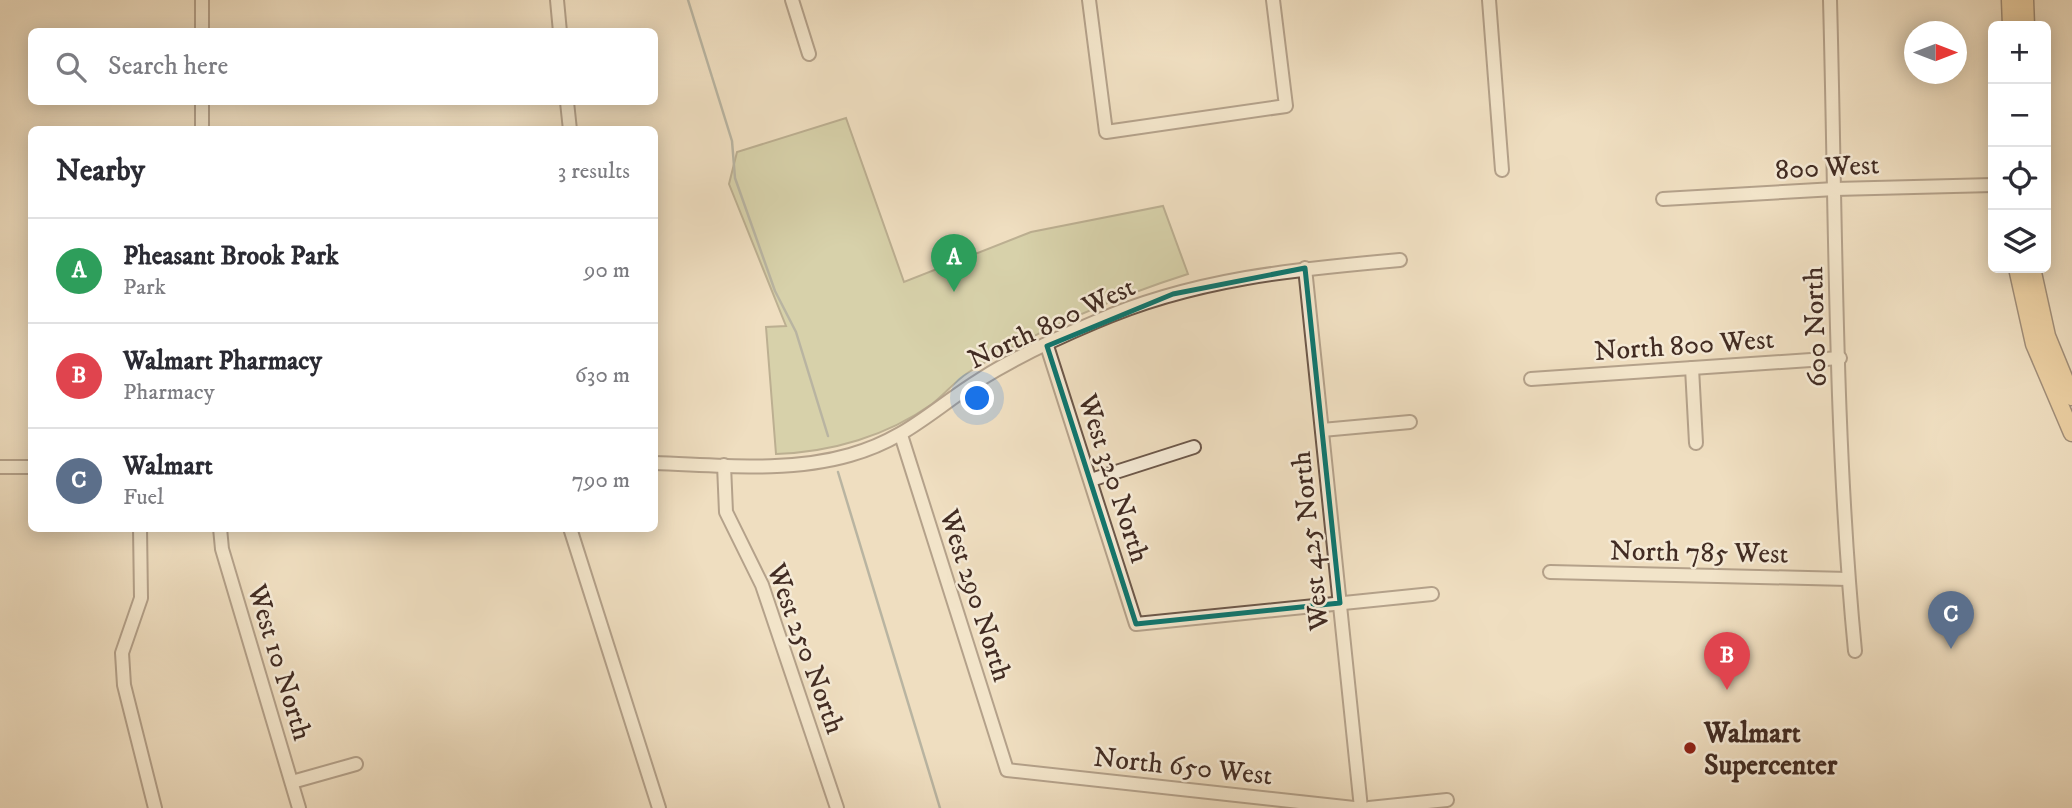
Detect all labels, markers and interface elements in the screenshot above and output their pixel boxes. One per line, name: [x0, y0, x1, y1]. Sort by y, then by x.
north arrow: [1904, 21, 1967, 84]
map controls: [1988, 21, 2051, 273]
button: +: [1988, 21, 2051, 84]
search box: [28, 28, 658, 105]
icon: search: [52, 48, 90, 86]
text: Search here: [108, 50, 228, 83]
button: −: [1988, 84, 2051, 147]
street label: 800 West: [1774, 147, 1880, 188]
button: locate: [1988, 147, 2051, 210]
text: Nearby: [56, 153, 145, 190]
text: 3 results: [558, 157, 630, 186]
button: layers: [1988, 210, 2051, 273]
pin: A: [931, 234, 977, 292]
text: Pheasant Brook Park: [123, 240, 339, 273]
text: A: [72, 256, 86, 285]
text: 90 m: [584, 256, 630, 285]
street label: 600 North: [1796, 266, 1835, 388]
street label: North 800 West: [963, 269, 1141, 377]
text: Park: [123, 273, 166, 302]
street label: North 800 West: [1593, 322, 1775, 369]
text: Walmart Pharmacy: [123, 345, 322, 378]
text: B: [72, 361, 86, 390]
text: 630 m: [575, 361, 630, 390]
text: Pharmacy: [123, 378, 215, 407]
your location: [960, 381, 994, 415]
street label: West 320 North: [1070, 389, 1157, 568]
street label: West 425 North: [1284, 449, 1337, 633]
text: Walmart: [123, 450, 213, 483]
text: C: [71, 466, 87, 495]
text: 790 m: [572, 466, 630, 495]
text: Fuel: [123, 483, 164, 512]
street label: West 290 North: [931, 504, 1020, 686]
street label: North 785 West: [1609, 533, 1789, 572]
street label: West 250 North: [758, 558, 853, 739]
street label: West 10 North: [239, 579, 320, 745]
pin: C: [1928, 591, 1974, 649]
pin: B: [1704, 632, 1750, 690]
place label: Walmart Supercenter: [1703, 716, 1838, 783]
street label: North 650 West: [1092, 740, 1274, 793]
marker: Walmart Supercenter: [1682, 740, 1698, 756]

